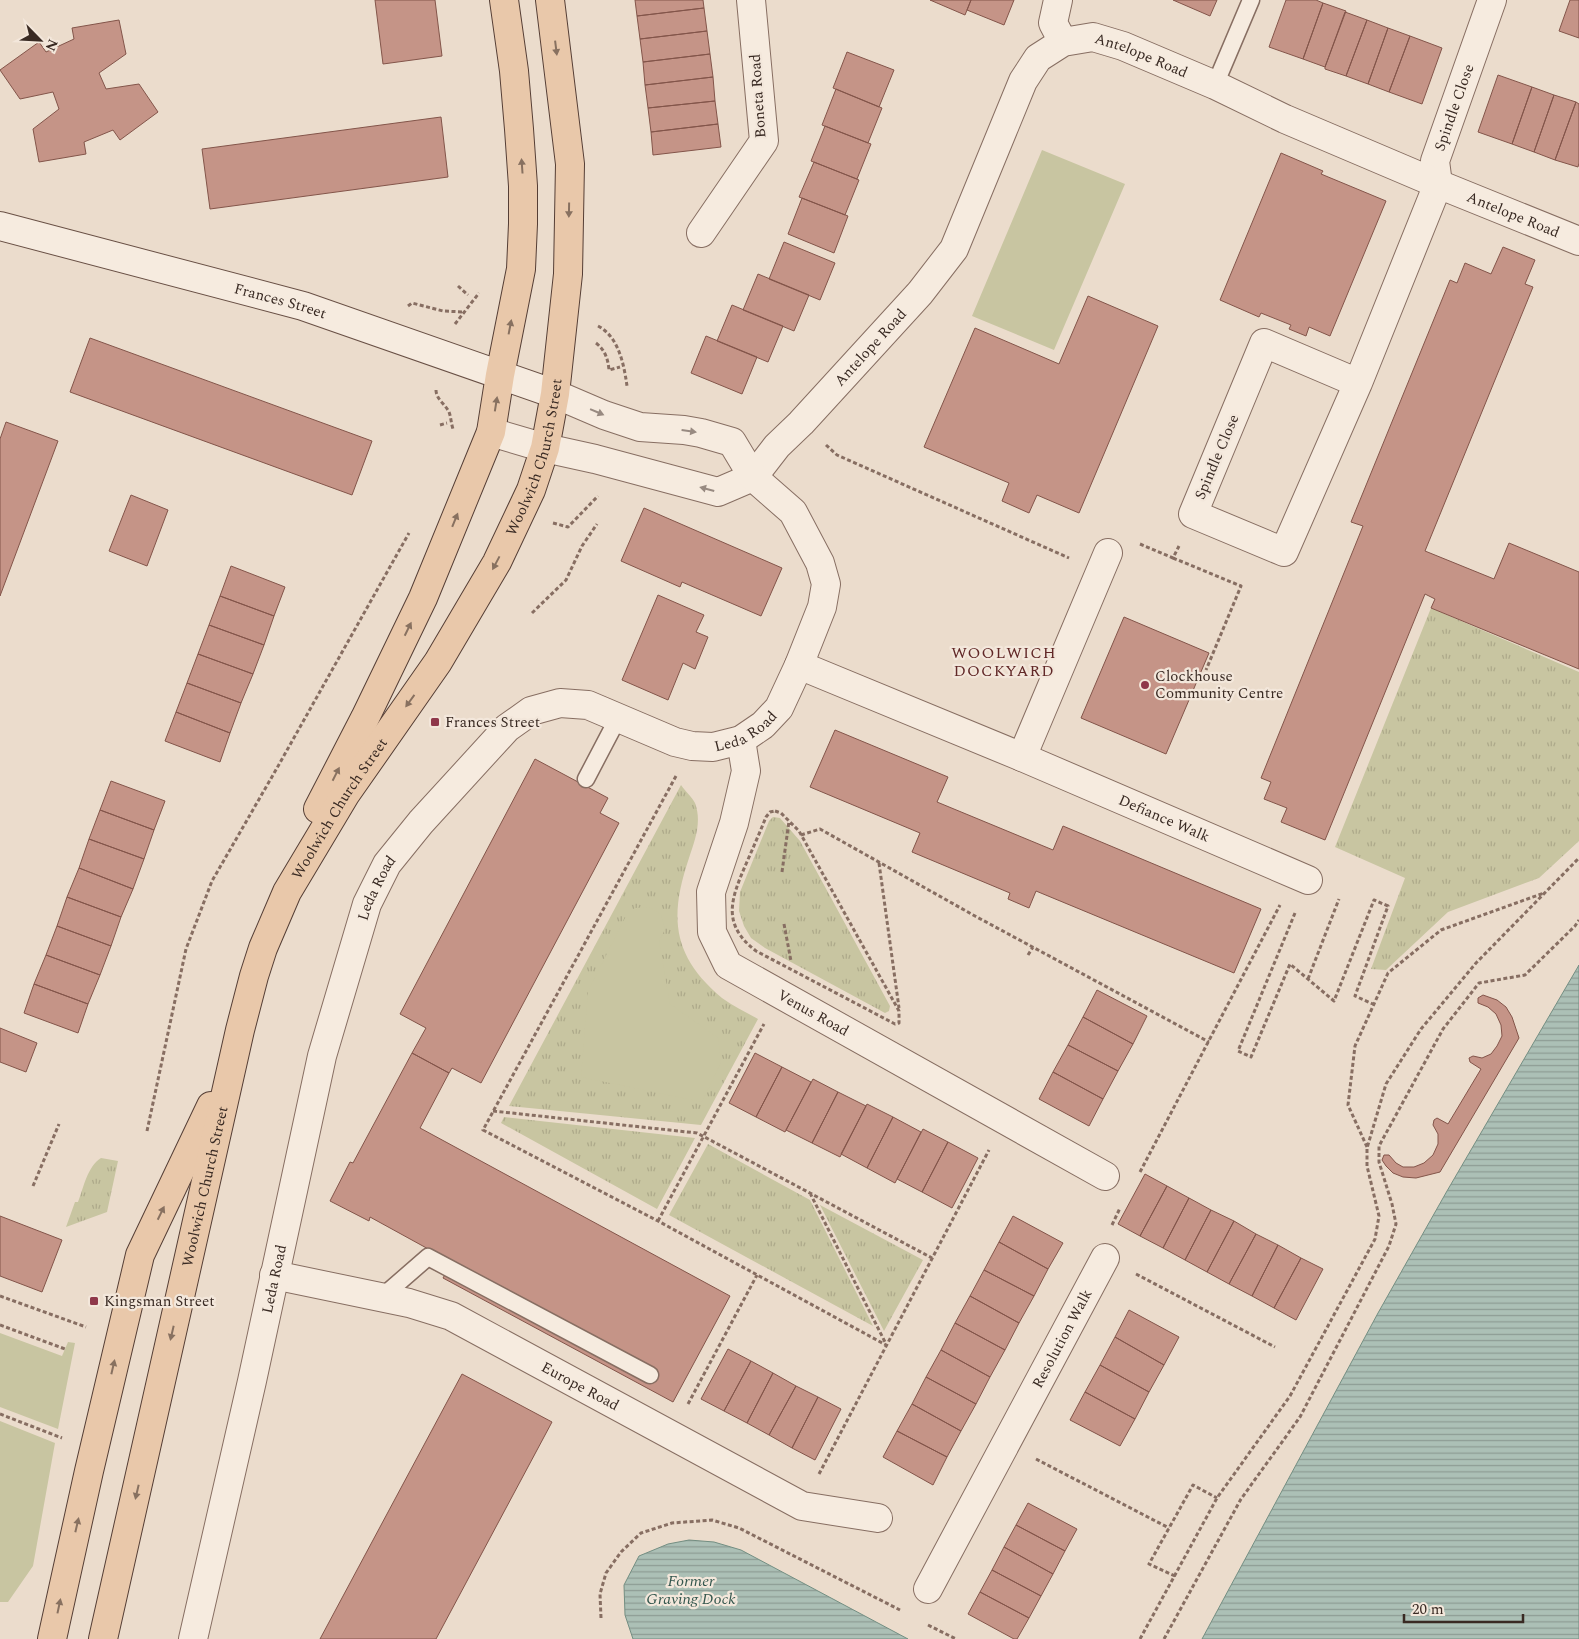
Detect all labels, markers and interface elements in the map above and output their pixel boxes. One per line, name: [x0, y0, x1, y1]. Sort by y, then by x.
north arrow: [15, 15, 65, 65]
street label: Antelope Road: [1092, 27, 1191, 84]
text: N: [40, 36, 63, 55]
one-way arrow: [552, 41, 560, 57]
street label: Boneta Road: [744, 53, 772, 139]
street label: Spindle Close: [1428, 61, 1480, 154]
one-way arrow: [517, 157, 525, 173]
street label: Antelope Road: [1463, 185, 1563, 244]
one-way arrow: [565, 202, 573, 218]
street label: Frances Street: [231, 277, 330, 325]
street label: Antelope Road: [828, 303, 912, 391]
one-way arrow: [506, 319, 514, 335]
street label: Woolwich Church Street: [500, 377, 568, 540]
one-way arrow: [492, 395, 500, 411]
one-way arrow: [590, 408, 605, 416]
street label: Spindle Close: [1189, 411, 1245, 503]
one-way arrow: [681, 427, 697, 435]
one-way arrow: [700, 485, 715, 493]
one-way arrow: [451, 512, 459, 527]
one-way arrow: [492, 555, 500, 570]
one-way arrow: [404, 622, 412, 636]
district label: WOOLWICH DOCKYARD: [951, 641, 1057, 683]
place label: Clockhouse Community Centre: [1155, 665, 1283, 705]
marker: Clockhouse Community Centre: [1139, 679, 1151, 691]
one-way arrow: [405, 694, 415, 707]
street label: Leda Road: [712, 705, 782, 758]
place label: Frances Street: [445, 711, 540, 734]
marker: Frances Street: [429, 716, 441, 728]
street label: Woolwich Church Street: [286, 733, 393, 884]
one-way arrow: [331, 768, 340, 781]
street label: Defiance Walk: [1115, 788, 1214, 848]
street label: Leda Road: [351, 850, 401, 923]
street label: Venus Road: [773, 983, 853, 1042]
street label: Woolwich Church Street: [176, 1104, 234, 1269]
one-way arrow: [157, 1205, 165, 1220]
street label: Leda Road: [255, 1242, 293, 1316]
street label: Resolution Walk: [1026, 1285, 1098, 1392]
place label: Kingsman Street: [104, 1290, 215, 1313]
marker: Kingsman Street: [88, 1295, 100, 1307]
one-way arrow: [168, 1326, 176, 1341]
street label: Europe Road: [537, 1356, 624, 1417]
one-way arrow: [109, 1360, 117, 1375]
one-way arrow: [133, 1484, 141, 1500]
one-way arrow: [73, 1518, 81, 1533]
water label: Former Graving Dock: [646, 1569, 736, 1611]
scale bar: [1404, 1592, 1523, 1624]
one-way arrow: [55, 1598, 63, 1614]
text: 20 m: [1412, 1598, 1444, 1621]

